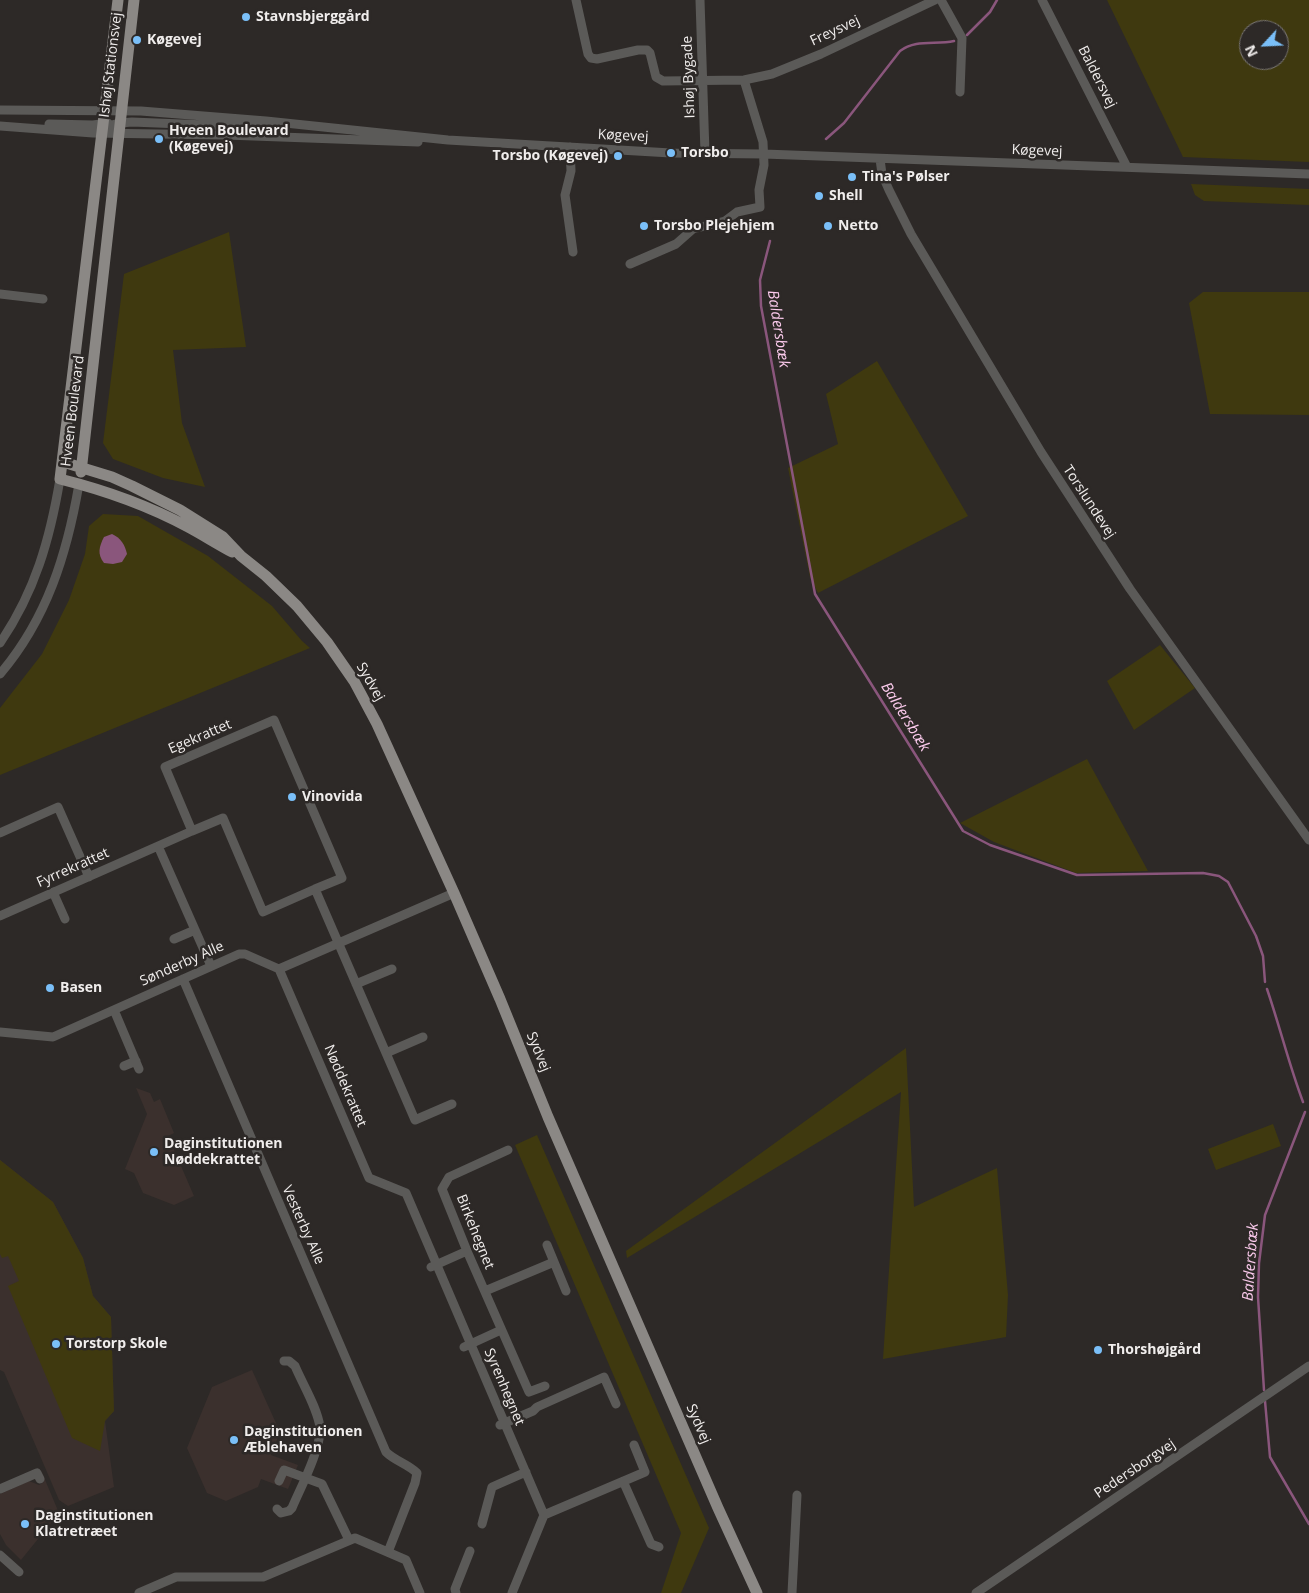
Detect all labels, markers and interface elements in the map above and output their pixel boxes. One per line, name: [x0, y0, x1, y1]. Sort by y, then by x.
place label: Stavnsbjerggård: [256, 9, 370, 25]
street label: Ishøj Stationsvej: [96, 11, 126, 119]
marker: Stavnsbjerggård: [240, 11, 252, 23]
street label: Freysvej: [807, 12, 863, 50]
north arrow: [1239, 20, 1289, 70]
place label: Køgevej: [147, 32, 202, 48]
marker: Køgevej: [131, 34, 143, 46]
street label: Ishøj Bygade: [679, 35, 699, 119]
text: N: [1240, 42, 1262, 60]
street label: Baldersvej: [1074, 43, 1120, 111]
place label: Hveen Boulevard (Køgevej): [169, 123, 289, 156]
street label: Køgevej: [597, 126, 649, 146]
marker: Hveen Boulevard (Køgevej): [153, 133, 165, 145]
street label: Køgevej: [1011, 142, 1063, 160]
place label: Torsbo: [681, 145, 729, 161]
marker: Torsbo: [665, 147, 677, 159]
place label: Torsbo (Køgevej): [493, 148, 608, 164]
marker: Torsbo (Køgevej): [612, 150, 624, 162]
place label: Tina's Pølser: [862, 169, 950, 185]
marker: Tina's Pølser: [846, 171, 858, 183]
place label: Shell: [829, 188, 863, 204]
marker: Shell: [813, 190, 825, 202]
place label: Torsbo Plejehjem: [654, 218, 775, 234]
place label: Netto: [838, 218, 878, 234]
marker: Torsbo Plejehjem: [638, 220, 650, 232]
marker: Netto: [822, 220, 834, 232]
water label: Baldersbæk: [763, 289, 793, 369]
street label: Hveen Boulevard: [58, 355, 88, 467]
street label: Torslundevej: [1059, 462, 1119, 542]
street label: Sydvej: [352, 660, 388, 704]
water label: Baldersbæk: [877, 679, 933, 755]
street label: Egekrattet: [166, 716, 234, 758]
place label: Vinovida: [302, 789, 363, 805]
marker: Vinovida: [286, 791, 298, 803]
street label: Fyrrekrattet: [34, 845, 112, 891]
street label: Sønderby Alle: [138, 938, 226, 990]
place label: Basen: [60, 980, 102, 996]
marker: Basen: [44, 982, 56, 994]
street label: Sydvej: [522, 1030, 554, 1074]
street label: Nøddekrattet: [320, 1042, 370, 1130]
place label: Daginstitutionen Nøddekrattet: [164, 1136, 282, 1168]
marker: Daginstitutionen Nøddekrattet: [148, 1146, 160, 1158]
street label: Vesterby Alle: [278, 1183, 328, 1267]
street label: Birkehegnet: [452, 1192, 498, 1272]
water label: Baldersbæk: [1239, 1222, 1263, 1302]
place label: Torstorp Skole: [66, 1336, 167, 1352]
marker: Torstorp Skole: [50, 1338, 62, 1350]
place label: Thorshøjgård: [1108, 1342, 1201, 1358]
marker: Thorshøjgård: [1092, 1344, 1104, 1356]
street label: Syrenhegnet: [480, 1346, 528, 1428]
street label: Sydvej: [682, 1402, 714, 1446]
place label: Daginstitutionen Æblehaven: [244, 1424, 362, 1456]
marker: Daginstitutionen Æblehaven: [228, 1434, 240, 1446]
street label: Pedersborgvej: [1091, 1436, 1179, 1502]
place label: Daginstitutionen Klatretræet: [35, 1508, 153, 1540]
marker: Daginstitutionen Klatretræet: [19, 1518, 31, 1530]

